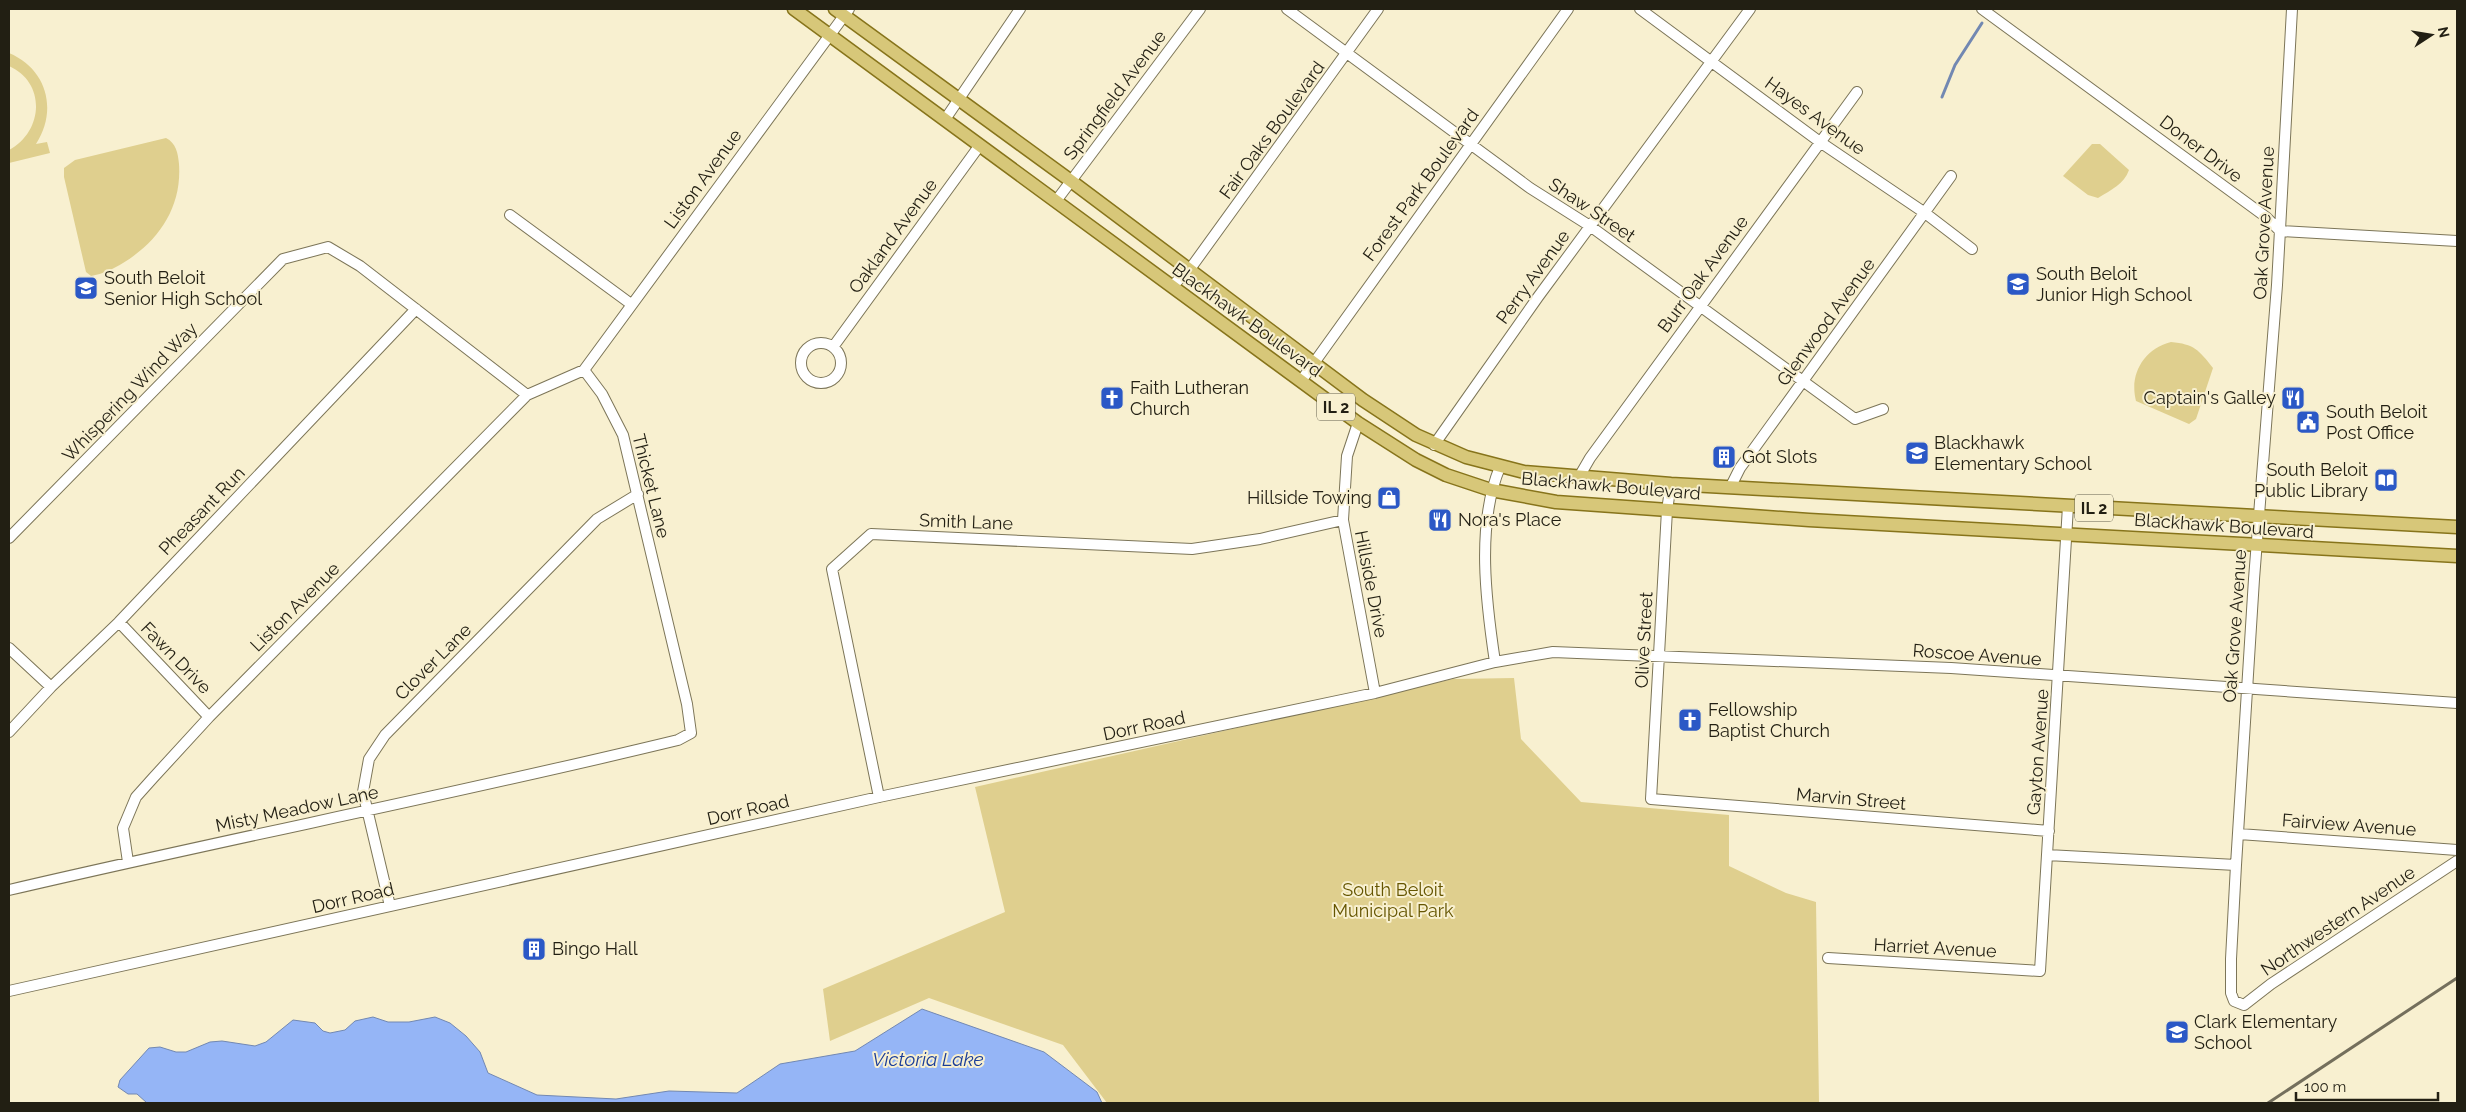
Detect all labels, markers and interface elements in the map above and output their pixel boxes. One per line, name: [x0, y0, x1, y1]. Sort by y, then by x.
north arrow: [2406, 10, 2456, 60]
street label: Springfield Avenue: [1059, 25, 1170, 164]
text: N: [2435, 25, 2453, 39]
street label: Fair Oaks Boulevard: [1215, 57, 1329, 203]
street label: Hayes Avenue: [1761, 72, 1870, 159]
street label: Forest Park Boulevard: [1358, 105, 1483, 265]
street label: Doner Drive: [2156, 111, 2247, 187]
street label: Liston Avenue: [660, 125, 746, 232]
street label: Oak Grove Avenue: [2249, 145, 2278, 300]
street label: Shaw Street: [1545, 173, 1639, 246]
street label: Oakland Avenue: [844, 174, 941, 297]
street label: Burr Oak Avenue: [1653, 211, 1752, 336]
street label: Perry Avenue: [1492, 225, 1574, 328]
street label: Glenwood Avenue: [1772, 253, 1879, 390]
street label: Blackhawk Boulevard: [1168, 258, 1326, 381]
place label: South Beloit Junior High School: [2036, 263, 2192, 305]
place label: South Beloit Senior High School: [104, 267, 262, 309]
school or university icon: South Beloit Junior High School: [2005, 271, 2031, 297]
school or university icon: South Beloit Senior High School: [73, 275, 99, 301]
street label: Whispering Wind Way: [58, 318, 202, 465]
place label: Faith Lutheran Church: [1130, 377, 1249, 419]
church icon: Faith Lutheran Church: [1099, 385, 1125, 411]
restaurant icon: Captain's Galley: [2280, 385, 2306, 411]
place label: Captain's Galley: [2144, 387, 2276, 408]
road number: IL 2: [1317, 394, 1355, 421]
place label: South Beloit Post Office: [2326, 401, 2428, 443]
public building icon: South Beloit Post Office: [2295, 409, 2321, 435]
street label: Thicket Lane: [628, 432, 675, 541]
place label: Blackhawk Elementary School: [1934, 432, 2092, 474]
school or university icon: Blackhawk Elementary School: [1904, 440, 1930, 466]
building icon: Got Slots: [1711, 444, 1737, 470]
place label: Got Slots: [1742, 446, 1818, 467]
place label: South Beloit Public Library: [2254, 459, 2368, 501]
street label: Pheasant Run: [154, 462, 249, 559]
street label: Blackhawk Boulevard: [1521, 467, 1702, 504]
library icon: South Beloit Public Library: [2373, 467, 2399, 493]
shop icon: Hillside Towing: [1376, 485, 1402, 511]
place label: Hillside Towing: [1247, 487, 1372, 508]
road number: IL 2: [2075, 494, 2113, 522]
restaurant icon: Nora's Place: [1427, 507, 1453, 533]
street label: Smith Lane: [919, 509, 1014, 534]
place label: Nora's Place: [1458, 509, 1562, 530]
street label: Blackhawk Boulevard: [2134, 509, 2315, 542]
street label: Hillside Drive: [1351, 528, 1392, 640]
street label: Oak Grove Avenue: [2219, 548, 2250, 703]
street label: Liston Avenue: [246, 557, 344, 656]
street label: Olive Street: [1630, 591, 1657, 689]
street label: Fawn Drive: [137, 617, 216, 698]
street label: Clover Lane: [390, 619, 475, 704]
street label: Roscoe Avenue: [1912, 640, 2043, 670]
street label: Gayton Avenue: [2023, 688, 2052, 816]
place label: Fellowship Baptist Church: [1708, 699, 1830, 741]
street label: Dorr Road: [1101, 707, 1187, 744]
church icon: Fellowship Baptist Church: [1677, 707, 1703, 733]
street label: Misty Meadow Lane: [214, 781, 381, 836]
street label: Marvin Street: [1795, 783, 1907, 814]
street label: Dorr Road: [705, 790, 791, 829]
street label: Fairview Avenue: [2281, 809, 2417, 840]
street label: Northwestern Avenue: [2257, 861, 2419, 980]
street label: Dorr Road: [310, 878, 396, 917]
park label: South Beloit Municipal Park: [1332, 879, 1454, 921]
street label: Harriet Avenue: [1873, 934, 1998, 961]
building icon: Bingo Hall: [521, 936, 547, 962]
place label: Bingo Hall: [552, 938, 638, 959]
place label: Clark Elementary School: [2194, 1011, 2338, 1053]
school or university icon: Clark Elementary School: [2164, 1019, 2190, 1045]
water label: Victoria Lake: [872, 1048, 984, 1070]
scale bar: [2296, 1070, 2438, 1102]
text: 100 m: [2304, 1078, 2346, 1096]

